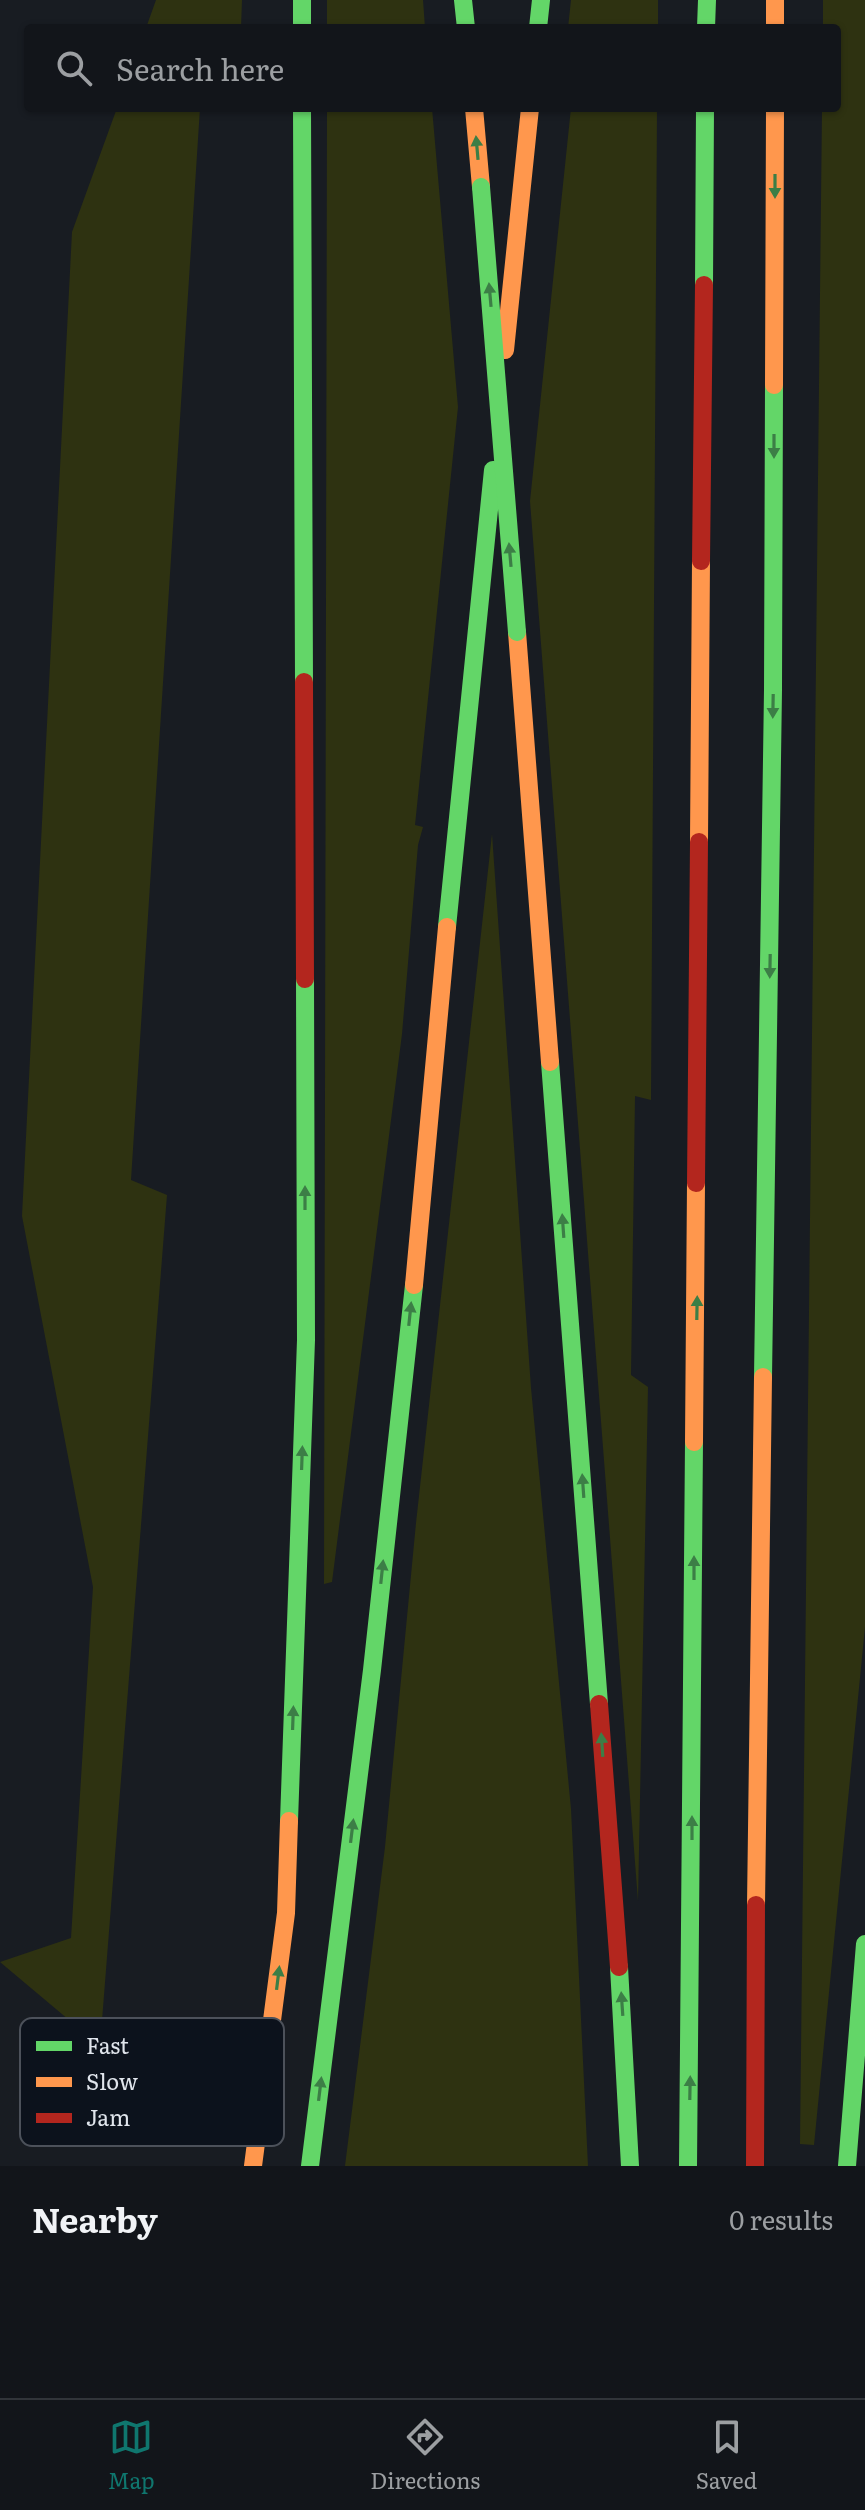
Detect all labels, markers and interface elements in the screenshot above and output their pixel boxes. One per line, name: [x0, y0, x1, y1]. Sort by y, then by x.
search box: [24, 24, 841, 112]
icon: search: [52, 46, 96, 90]
text: Search here: [116, 46, 284, 90]
one-way arrow: [471, 135, 484, 160]
one-way arrow: [769, 174, 781, 199]
one-way arrow: [483, 282, 496, 307]
one-way arrow: [768, 434, 780, 459]
one-way arrow: [504, 542, 517, 567]
one-way arrow: [767, 694, 779, 719]
one-way arrow: [764, 954, 776, 979]
one-way arrow: [299, 1185, 311, 1210]
one-way arrow: [556, 1213, 569, 1238]
one-way arrow: [690, 1295, 703, 1320]
one-way arrow: [404, 1301, 417, 1326]
one-way arrow: [295, 1445, 308, 1470]
one-way arrow: [576, 1473, 589, 1498]
one-way arrow: [688, 1555, 700, 1580]
one-way arrow: [376, 1559, 389, 1584]
one-way arrow: [286, 1705, 299, 1730]
one-way arrow: [595, 1732, 608, 1757]
one-way arrow: [686, 1815, 698, 1840]
one-way arrow: [345, 1818, 358, 1843]
one-way arrow: [272, 1965, 285, 1990]
one-way arrow: [615, 1991, 628, 2016]
legend: [20, 2018, 284, 2146]
text: Fast: [86, 2028, 129, 2061]
text: Slow: [86, 2064, 138, 2097]
one-way arrow: [683, 2075, 696, 2100]
one-way arrow: [314, 2076, 327, 2101]
text: Jam: [86, 2100, 130, 2133]
text: Nearby: [32, 2193, 158, 2243]
text: 0 results: [729, 2199, 833, 2238]
tab: Map: [108, 2415, 155, 2496]
tab: Directions: [370, 2415, 480, 2496]
tab: Saved: [696, 2415, 757, 2496]

